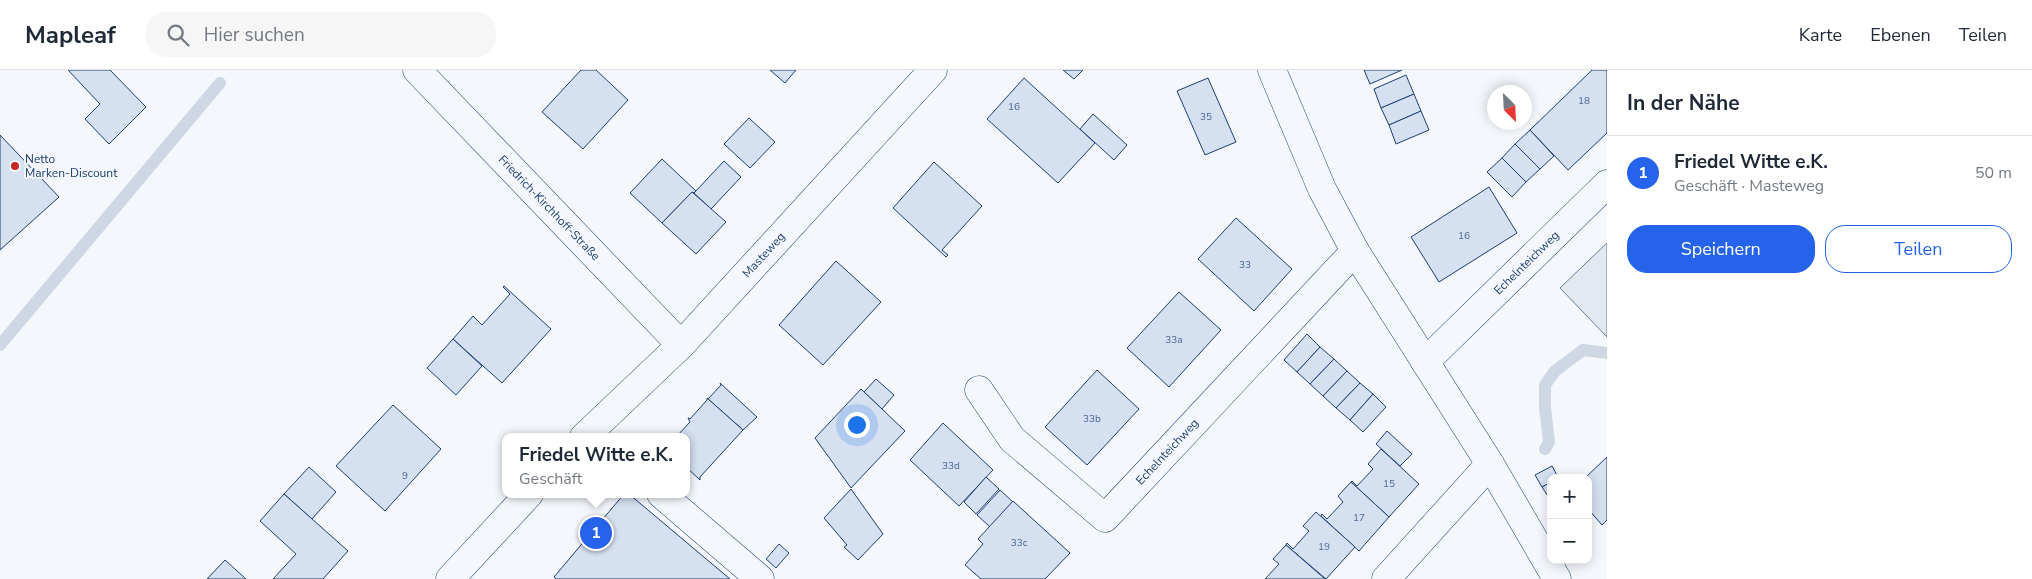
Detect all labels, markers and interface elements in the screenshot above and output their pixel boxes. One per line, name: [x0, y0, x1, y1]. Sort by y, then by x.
search box: [146, 12, 496, 57]
text: Mapleaf: [25, 19, 116, 51]
icon: search: [164, 21, 192, 49]
text: Hier suchen: [204, 22, 305, 48]
text: Karte: [1799, 23, 1842, 47]
text: Ebenen: [1870, 23, 1931, 47]
text: Teilen: [1959, 23, 2007, 47]
north arrow: [1487, 85, 1532, 130]
text: In der Nähe: [1627, 89, 1740, 117]
house number: 18: [1578, 94, 1590, 108]
house number: 16: [1008, 100, 1020, 114]
house number: 35: [1200, 110, 1212, 124]
text: Friedel Witte e.K.: [1674, 149, 1828, 175]
place label: Netto Marken-Discount: [25, 151, 118, 181]
street label: Friedrich-Kirchhoff-Straße: [495, 152, 604, 264]
marker: Netto Marken-Discount: [9, 160, 21, 172]
text: 1: [1638, 162, 1648, 184]
text: 50 m: [1975, 162, 2012, 184]
text: Geschäft · Masteweg: [1674, 175, 1824, 197]
button: Speichern: [1627, 225, 1815, 273]
button: Teilen: [1825, 225, 2012, 273]
street label: Echelnteichweg: [1490, 227, 1563, 298]
street label: Masteweg: [739, 229, 789, 281]
house number: 16: [1458, 229, 1470, 243]
house number: 33: [1239, 258, 1251, 272]
house number: 33a: [1165, 333, 1183, 347]
your location: [844, 412, 870, 438]
house number: 33b: [1083, 412, 1101, 426]
street label: Echelnteichweg: [1132, 415, 1202, 488]
popup: [502, 433, 690, 498]
text: Friedel Witte e.K.: [519, 442, 673, 468]
house number: 33d: [942, 459, 960, 473]
text: Geschäft: [519, 468, 582, 490]
house number: 9: [402, 469, 408, 483]
map controls: [1547, 474, 1592, 564]
button: +: [1547, 474, 1592, 519]
house number: 15: [1383, 477, 1395, 491]
house number: 17: [1353, 511, 1365, 525]
pin: 1: [580, 514, 612, 552]
button: −: [1547, 519, 1592, 564]
house number: 33c: [1011, 536, 1028, 550]
house number: 19: [1318, 540, 1330, 554]

